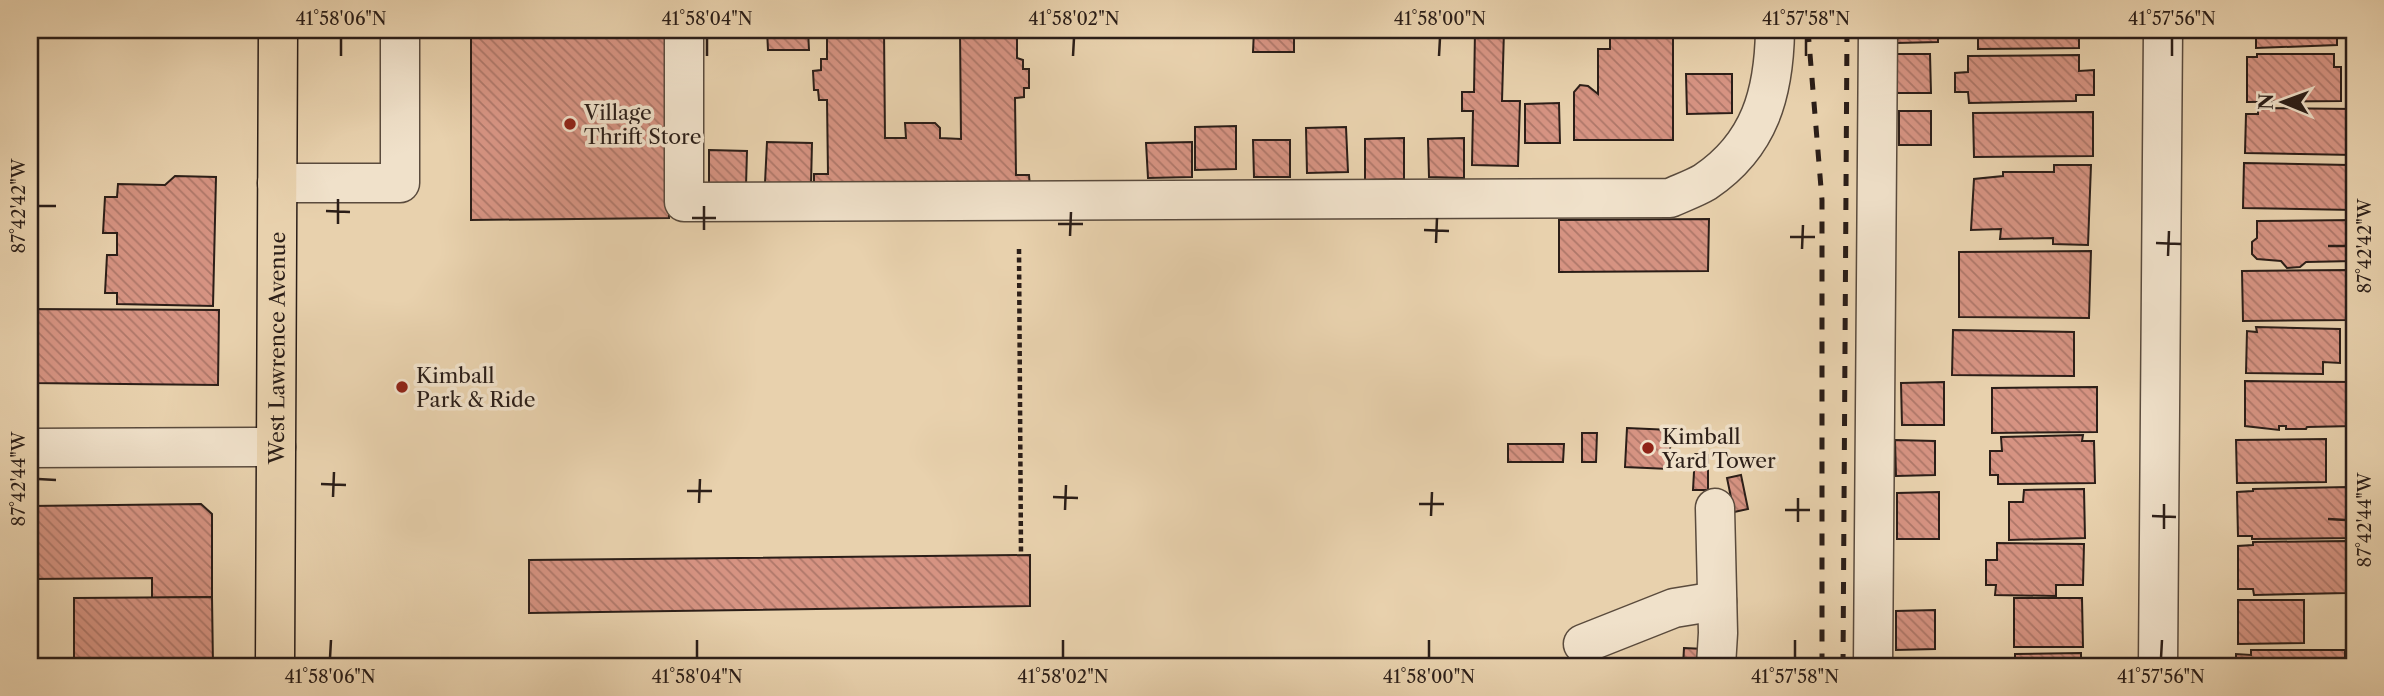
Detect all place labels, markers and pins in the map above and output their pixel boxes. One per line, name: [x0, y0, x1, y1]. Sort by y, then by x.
place label: Village Thrift Store: [583, 100, 701, 149]
marker: Village Thrift Store: [562, 116, 578, 132]
place label: Kimball Park & Ride: [416, 363, 536, 412]
marker: Kimball Park & Ride: [394, 379, 410, 395]
place label: Kimball Yard Tower: [1661, 424, 1776, 473]
marker: Kimball Yard Tower: [1640, 440, 1656, 456]

